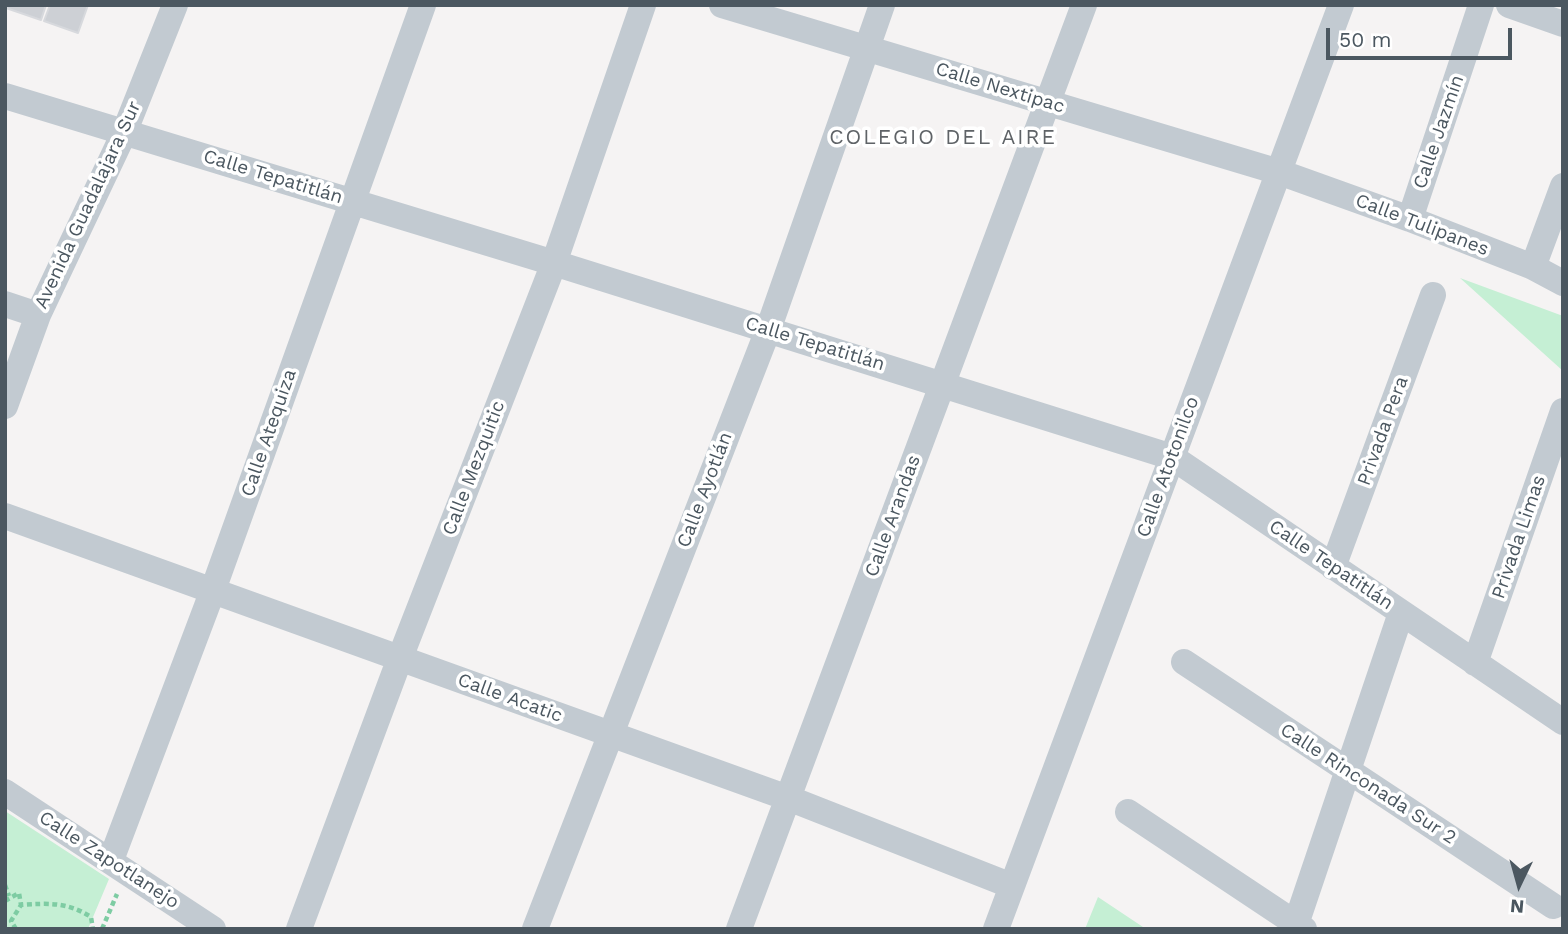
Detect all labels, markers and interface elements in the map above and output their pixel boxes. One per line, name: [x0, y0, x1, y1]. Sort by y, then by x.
scale bar: [1330, 14, 1516, 58]
text: 50 m: [1339, 27, 1391, 52]
street label: Calle Nextipac: [933, 58, 1067, 118]
street label: Calle Jazmín: [1409, 72, 1469, 192]
street label: Avenida Guadalajara Sur: [30, 98, 146, 312]
district label: COLEGIO DEL AIRE: [831, 125, 1055, 151]
street label: Calle Tepatitlán: [200, 145, 346, 209]
street label: Calle Tulipanes: [1352, 189, 1492, 261]
street label: Calle Tepatitlán: [742, 312, 888, 376]
street label: Calle Atequiza: [237, 366, 301, 500]
street label: Privada Pera: [1353, 373, 1413, 489]
street label: Calle Atotonilco: [1132, 394, 1204, 540]
street label: Calle Mezquitic: [438, 398, 510, 538]
street label: Calle Ayotlán: [673, 429, 737, 551]
street label: Calle Arandas: [860, 452, 926, 580]
street label: Privada Limas: [1487, 472, 1551, 602]
street label: Calle Tepatitlán: [1265, 515, 1397, 615]
street label: Calle Acatic: [454, 668, 566, 728]
street label: Calle Rinconada Sur 2: [1276, 719, 1460, 849]
street label: Calle Zapotlanejo: [35, 806, 183, 914]
north arrow: [1484, 850, 1554, 920]
text: N: [1509, 894, 1525, 918]

